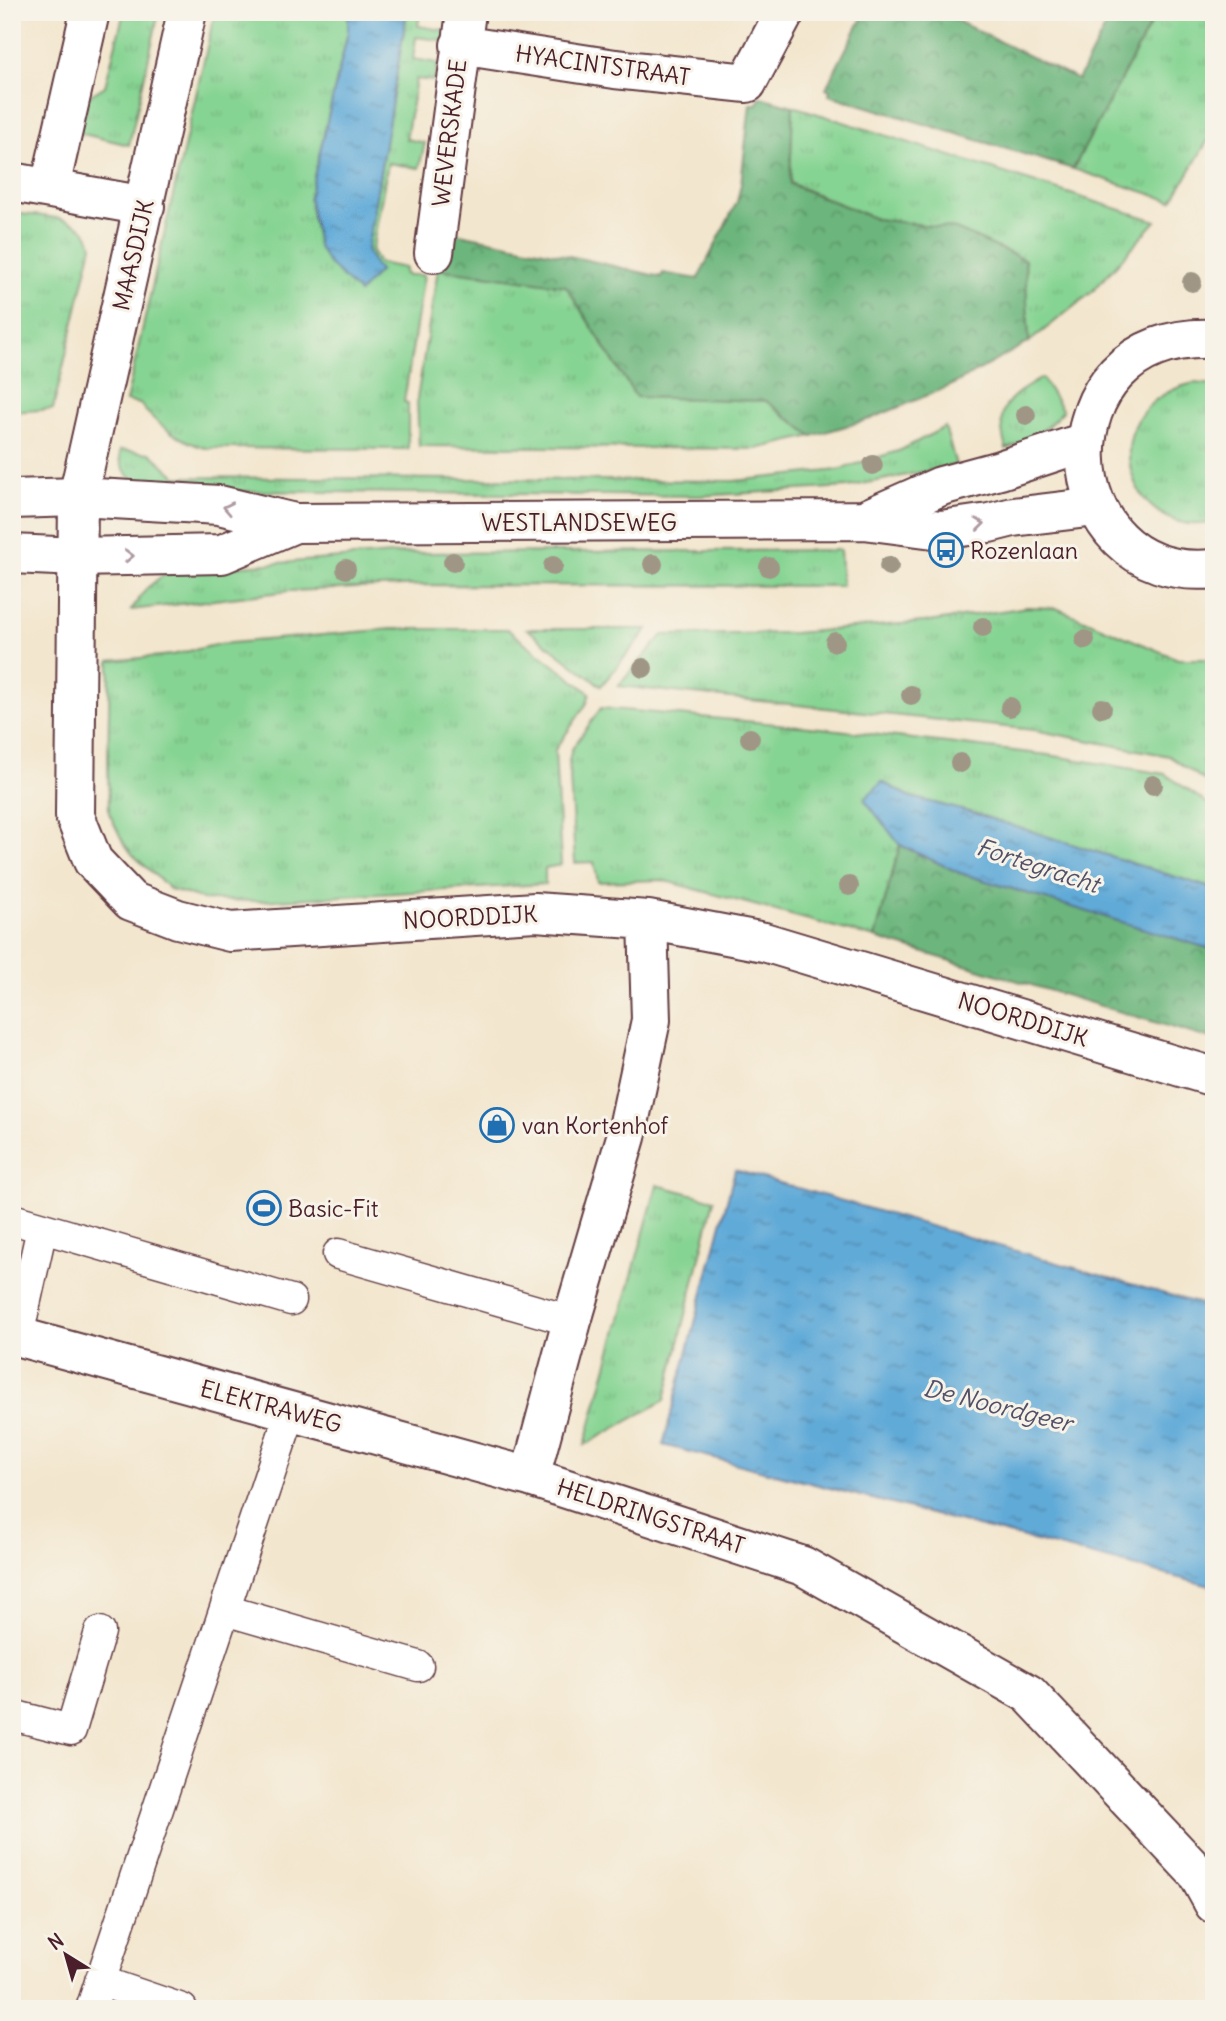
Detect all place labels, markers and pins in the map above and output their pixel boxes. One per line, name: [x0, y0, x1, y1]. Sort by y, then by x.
bus stop icon: Rozenlaan: [927, 531, 965, 569]
place label: Rozenlaan: [970, 536, 1078, 565]
shop icon: van Kortenhof: [478, 1106, 516, 1144]
place label: van Kortenhof: [522, 1111, 669, 1140]
sports icon: Basic-Fit: [245, 1189, 283, 1227]
place label: Basic-Fit: [288, 1194, 379, 1223]

